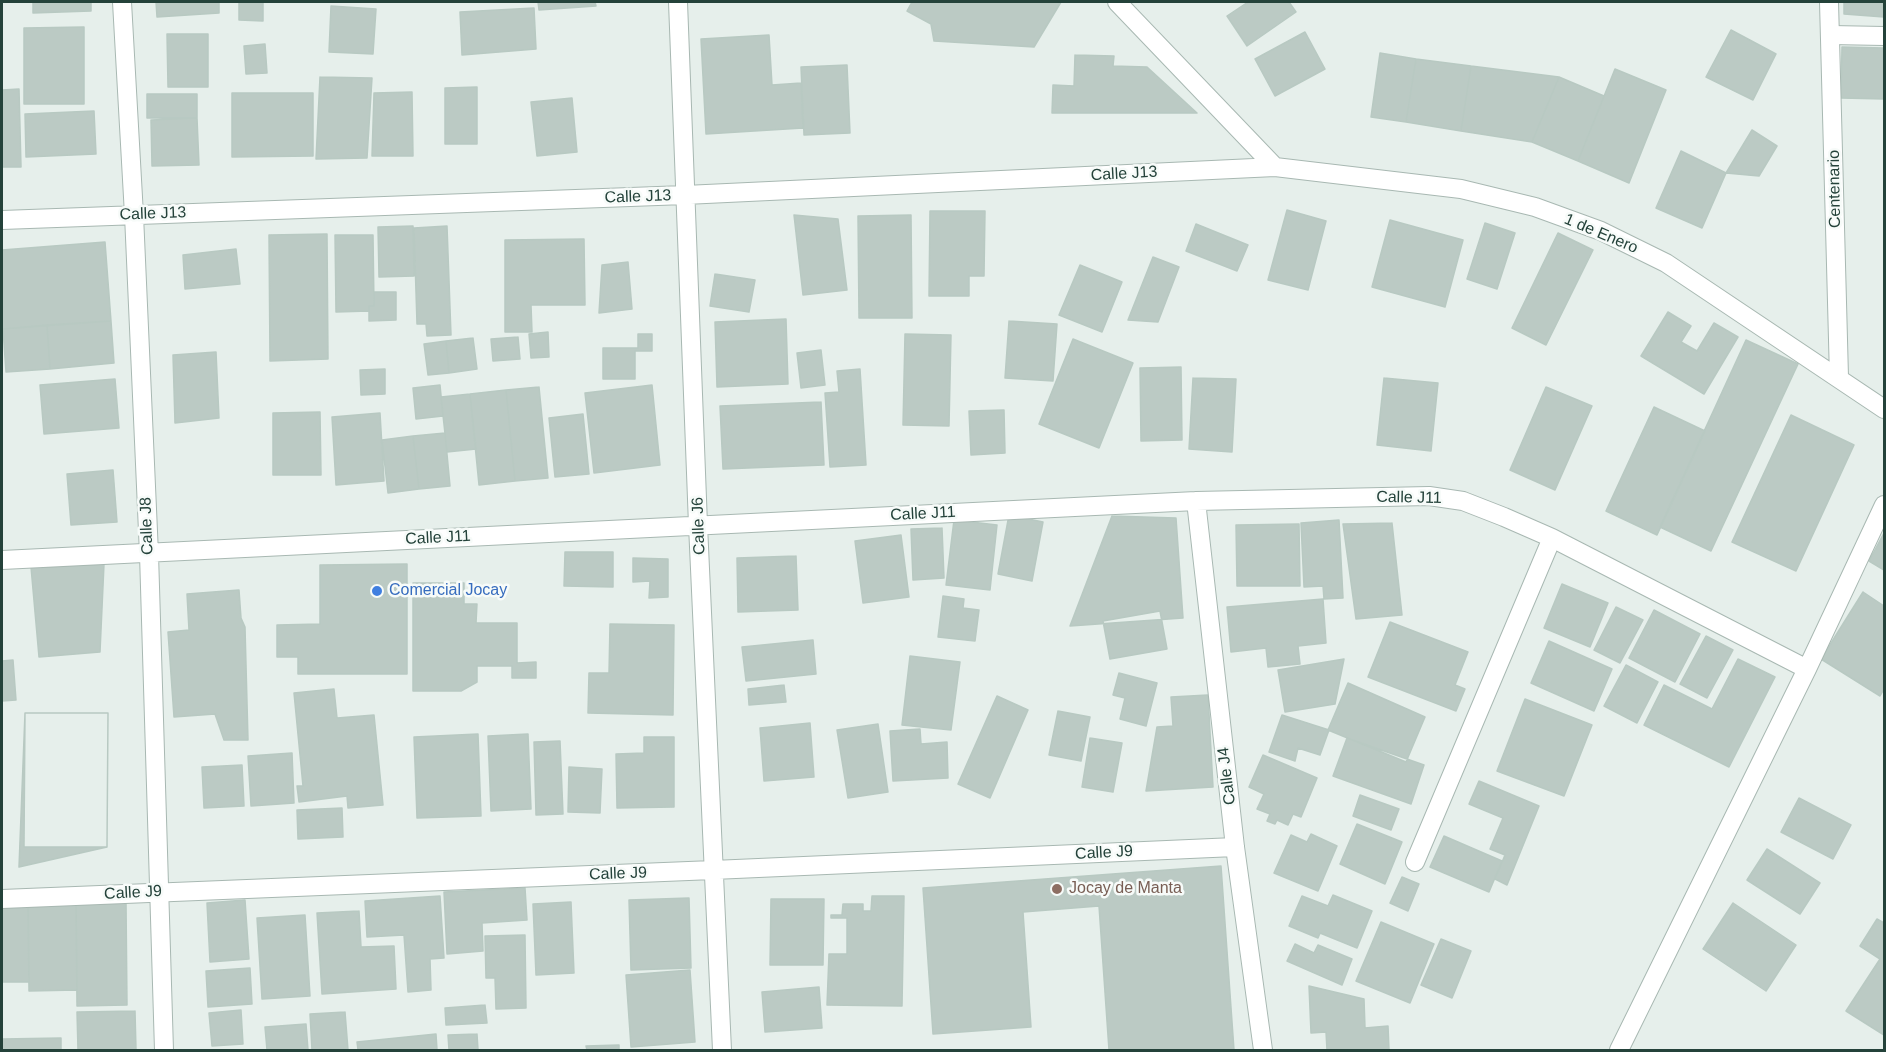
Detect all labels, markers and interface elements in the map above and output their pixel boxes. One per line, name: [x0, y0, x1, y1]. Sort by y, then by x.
street label: Centenario: [1825, 150, 1845, 228]
street label: Calle J13: [1090, 163, 1158, 185]
street label: Calle J13: [604, 186, 672, 208]
street label: Calle J13: [119, 203, 187, 225]
street label: 1 de Enero: [1561, 210, 1641, 258]
street label: Calle J11: [1376, 488, 1442, 508]
street label: Calle J8: [136, 497, 158, 555]
street label: Calle J6: [688, 497, 710, 555]
street label: Calle J11: [890, 503, 956, 525]
street label: Calle J11: [405, 527, 471, 549]
place label: Comercial Jocay: [389, 581, 507, 601]
marker: Comercial Jocay: [370, 584, 384, 598]
street label: Calle J4: [1214, 746, 1240, 806]
street label: Calle J9: [1075, 842, 1133, 864]
street label: Calle J9: [589, 863, 647, 885]
place label: Jocay de Manta: [1069, 879, 1182, 899]
street label: Calle J9: [104, 882, 162, 904]
marker: Jocay de Manta: [1050, 882, 1064, 896]

